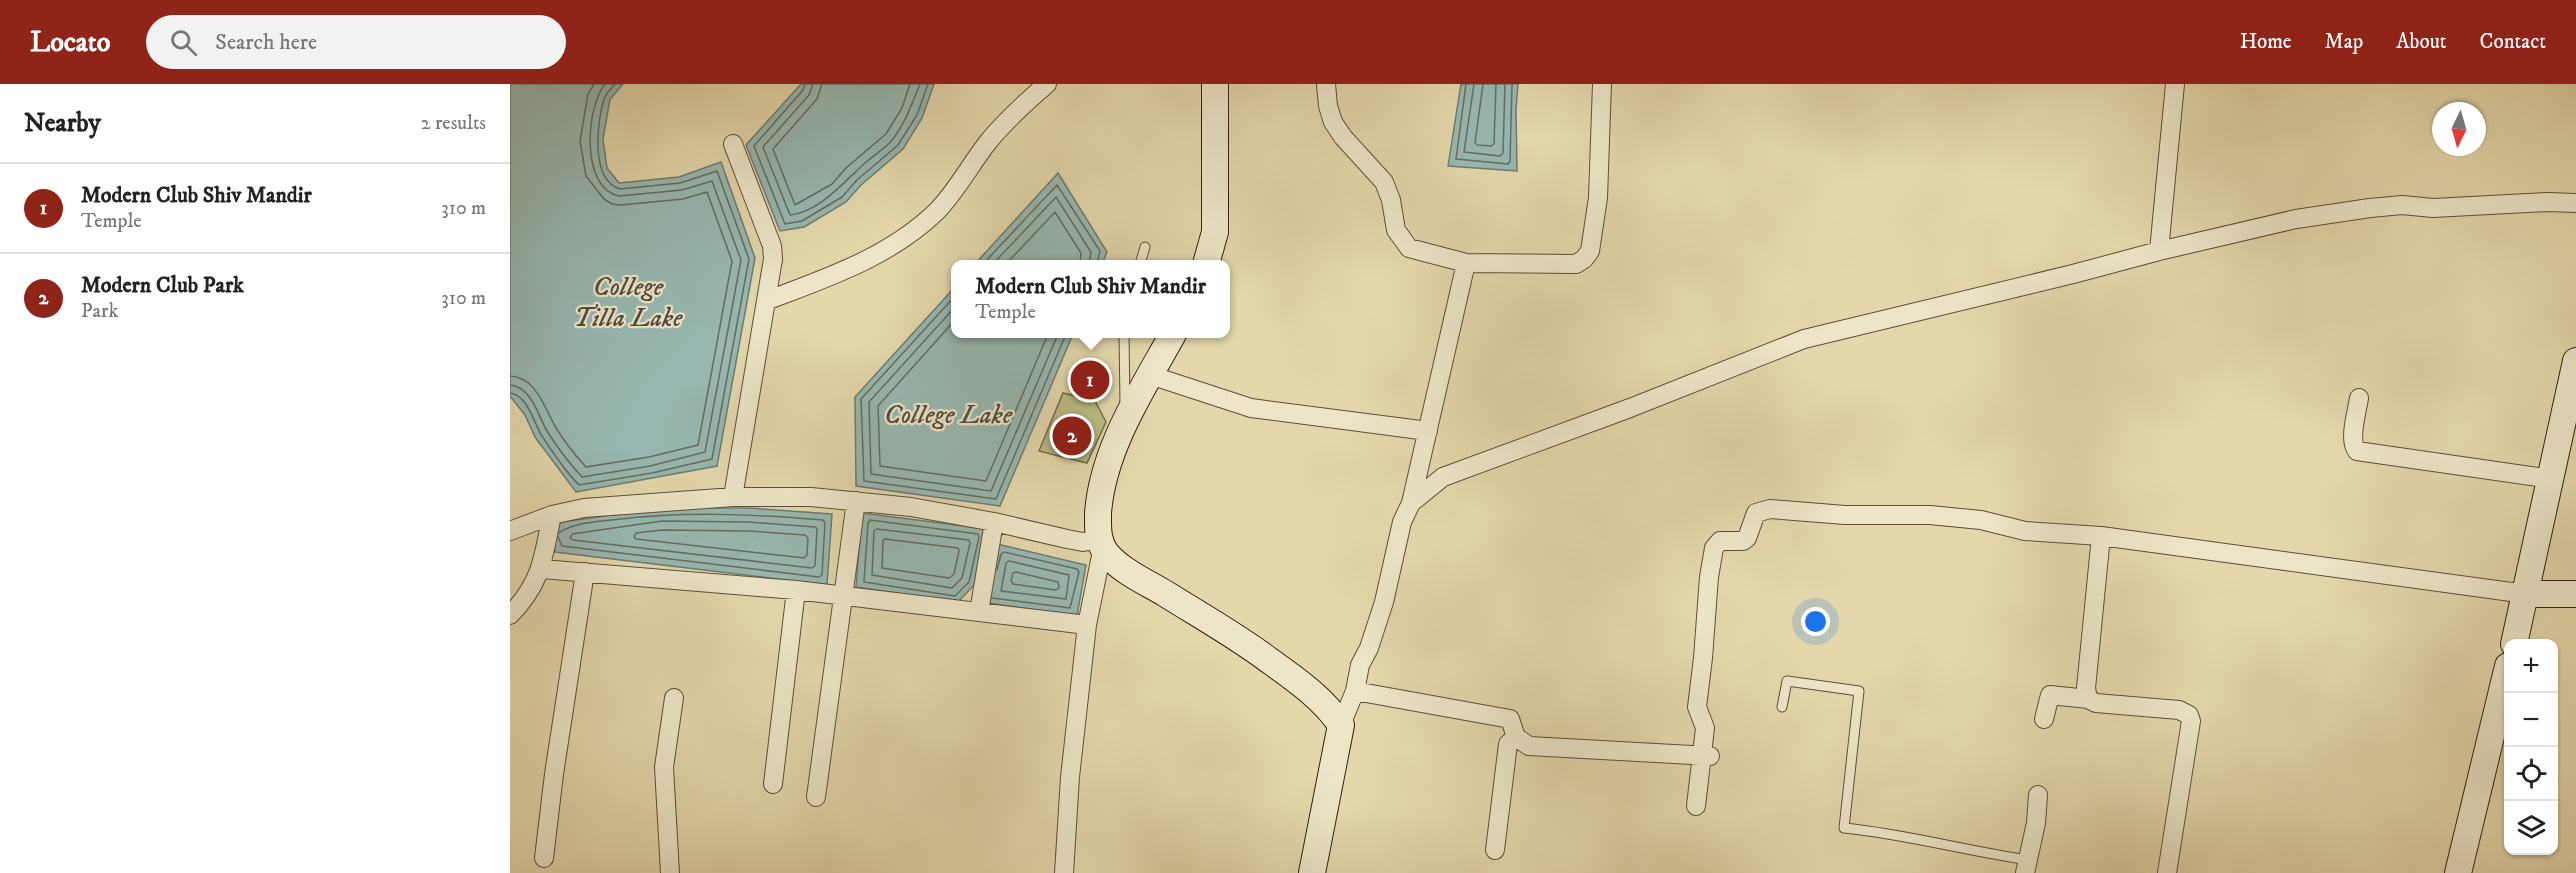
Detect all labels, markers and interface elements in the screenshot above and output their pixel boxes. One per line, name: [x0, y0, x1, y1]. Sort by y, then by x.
search box: [146, 15, 566, 69]
text: Locato: [30, 25, 110, 60]
icon: search: [167, 26, 200, 59]
text: Search here: [215, 29, 317, 56]
text: Home: [2240, 29, 2292, 55]
text: Map: [2325, 29, 2363, 55]
text: About: [2396, 29, 2447, 55]
text: Contact: [2480, 29, 2546, 55]
north arrow: [2432, 102, 2486, 156]
text: Nearby: [24, 107, 101, 140]
text: 2 results: [421, 111, 486, 136]
text: Modern Club Shiv Mandir: [81, 182, 312, 209]
text: 1: [40, 196, 47, 221]
text: 310 m: [441, 196, 486, 221]
text: Temple: [81, 209, 142, 234]
popup: [951, 260, 1230, 338]
water label: College Tilla Lake: [573, 270, 683, 335]
text: Modern Club Park: [81, 272, 244, 299]
text: Modern Club Shiv Mandir: [975, 273, 1206, 300]
text: 2: [39, 286, 48, 311]
text: 310 m: [441, 286, 486, 311]
text: Park: [81, 299, 118, 324]
text: Temple: [975, 300, 1036, 325]
pin: 1: [1070, 358, 1110, 402]
water label: College Lake: [884, 398, 1013, 432]
pin: 2: [1052, 414, 1092, 458]
your location: [1801, 607, 1830, 636]
map controls: [2504, 639, 2558, 855]
button: +: [2504, 639, 2558, 693]
button: −: [2504, 693, 2558, 747]
button: locate: [2504, 747, 2558, 801]
button: layers: [2504, 801, 2558, 855]

